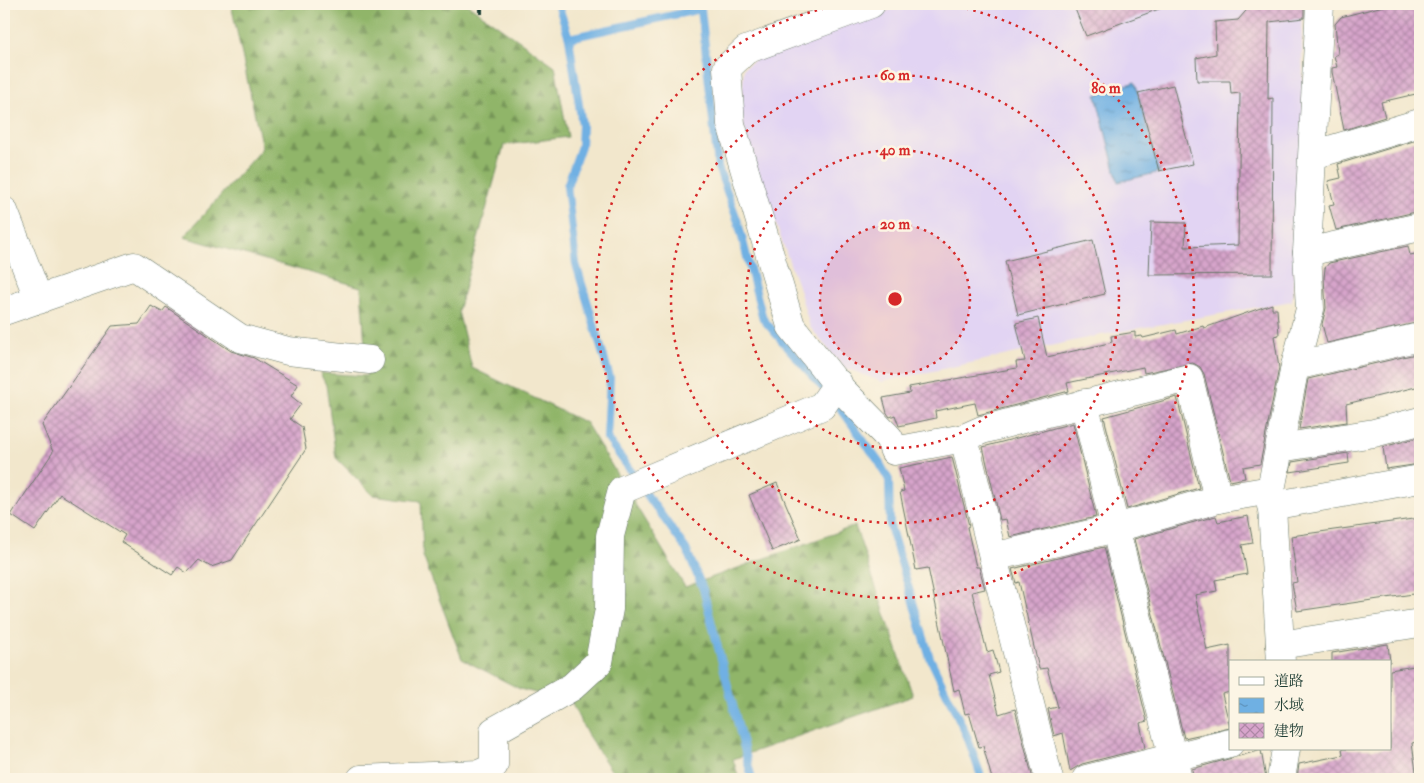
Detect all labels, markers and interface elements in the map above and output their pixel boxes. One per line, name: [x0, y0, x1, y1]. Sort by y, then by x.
text: 60 m: [880, 66, 910, 85]
text: 80 m: [1091, 79, 1121, 98]
text: 40 m: [879, 141, 911, 160]
text: 20 m: [880, 215, 910, 234]
centre of rings: [886, 290, 904, 308]
legend: [1229, 660, 1392, 750]
text: 道路: [1274, 672, 1304, 691]
text: 水域: [1274, 696, 1304, 715]
text: 建物: [1274, 722, 1304, 741]

